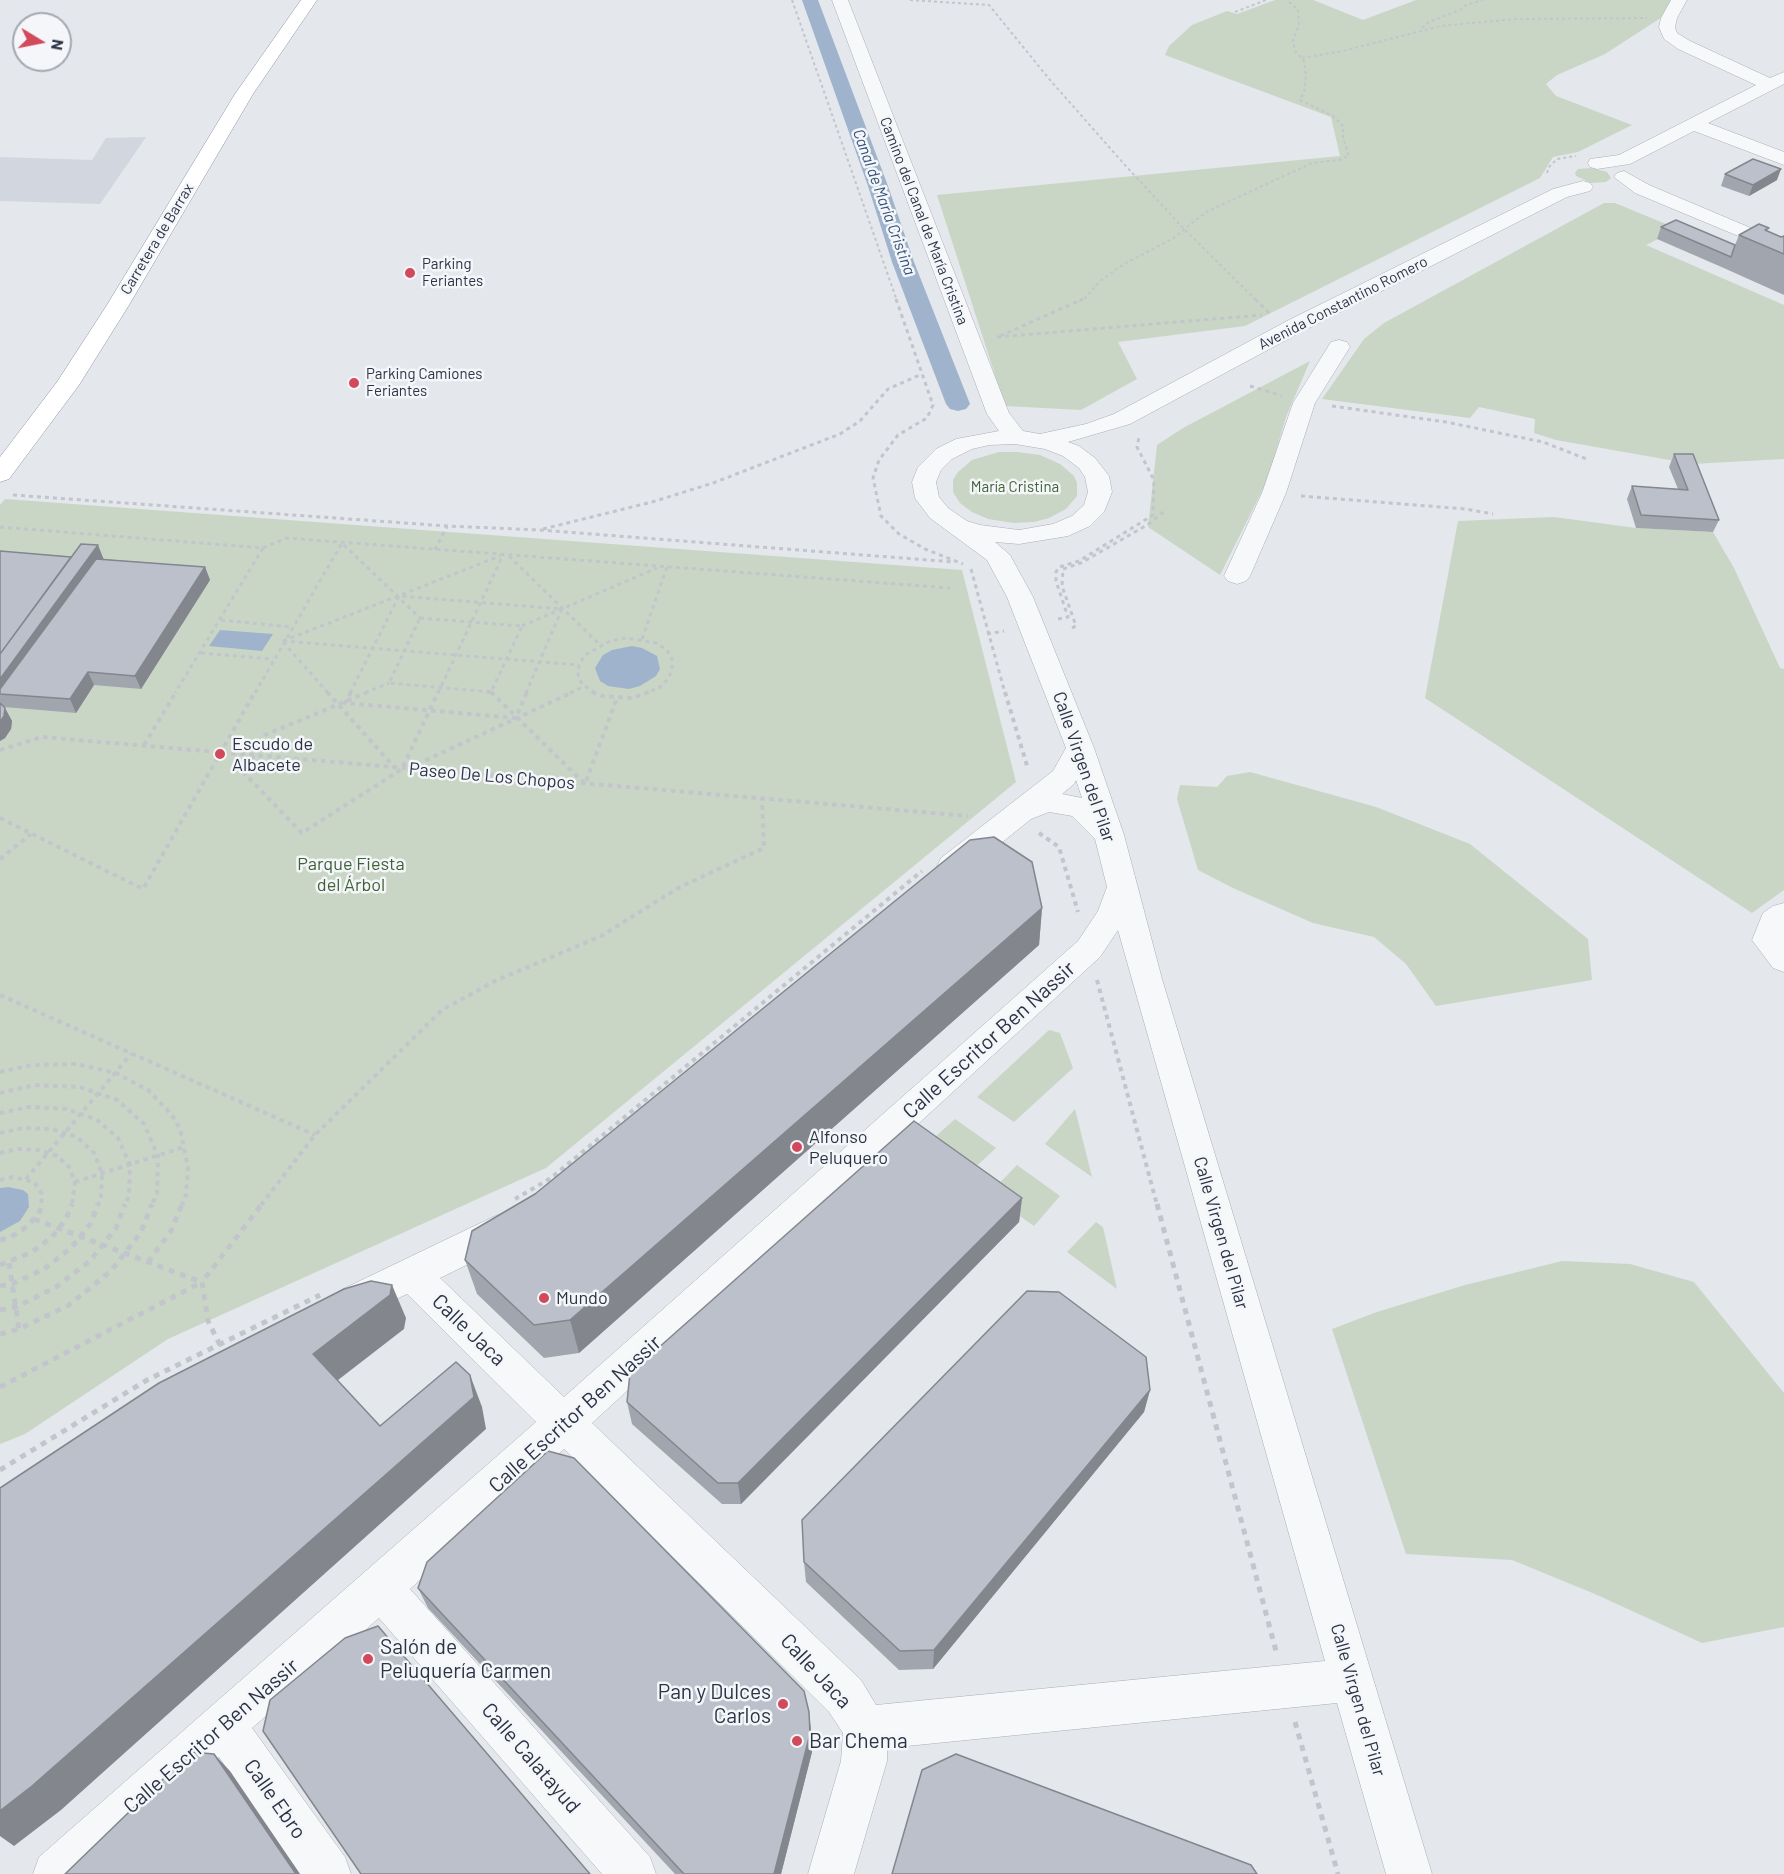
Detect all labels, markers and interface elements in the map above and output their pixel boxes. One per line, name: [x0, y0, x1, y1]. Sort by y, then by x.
north arrow: [12, 12, 72, 72]
text: N: [48, 38, 69, 52]
street label: Camino del Canal de María Cristina: [876, 115, 972, 327]
water label: Canal de María Cristina: [849, 126, 919, 278]
street label: Carretera de Barrax: [117, 180, 197, 298]
street label: Avenida Constantino Romero: [1255, 252, 1431, 354]
place label: Parking Feriantes: [422, 255, 483, 290]
marker: Parking Feriantes: [403, 266, 417, 280]
place label: Parking Camiones Feriantes: [366, 365, 483, 400]
marker: Parking Camiones Feriantes: [347, 376, 361, 390]
park label: María Cristina: [971, 478, 1059, 496]
street label: Calle Virgen del Pilar: [1048, 689, 1120, 845]
place label: Escudo de Albacete: [232, 733, 313, 776]
marker: Escudo de Albacete: [213, 747, 227, 761]
street label: Paseo De Los Chopos: [408, 758, 576, 794]
park label: Parque Fiesta del Árbol: [297, 853, 405, 896]
street label: Calle Escritor Ben Nassir: [898, 956, 1080, 1124]
place label: Alfonso Peluquero: [809, 1126, 888, 1168]
marker: Alfonso Peluquero: [790, 1140, 804, 1154]
street label: Calle Virgen del Pilar: [1189, 1154, 1253, 1312]
place label: Mundo: [556, 1287, 608, 1309]
street label: Calle Jaca: [427, 1289, 511, 1371]
marker: Mundo: [537, 1291, 551, 1305]
street label: Calle Escritor Ben Nassir: [484, 1330, 666, 1498]
street label: Calle Virgen del Pilar: [1326, 1621, 1390, 1779]
street label: Calle Jaca: [775, 1628, 857, 1714]
place label: Salón de Peluquería Carmen: [380, 1634, 551, 1684]
marker: Salón de Peluquería Carmen: [361, 1652, 375, 1666]
street label: Calle Escritor Ben Nassir: [118, 1653, 304, 1819]
place label: Pan y Dulces Carlos: [658, 1679, 771, 1729]
marker: Pan y Dulces Carlos: [776, 1697, 790, 1711]
street label: Calle Calatayud: [476, 1698, 586, 1818]
place label: Bar Chema: [809, 1728, 908, 1754]
marker: Bar Chema: [790, 1734, 804, 1748]
street label: Calle Ebro: [238, 1754, 312, 1844]

